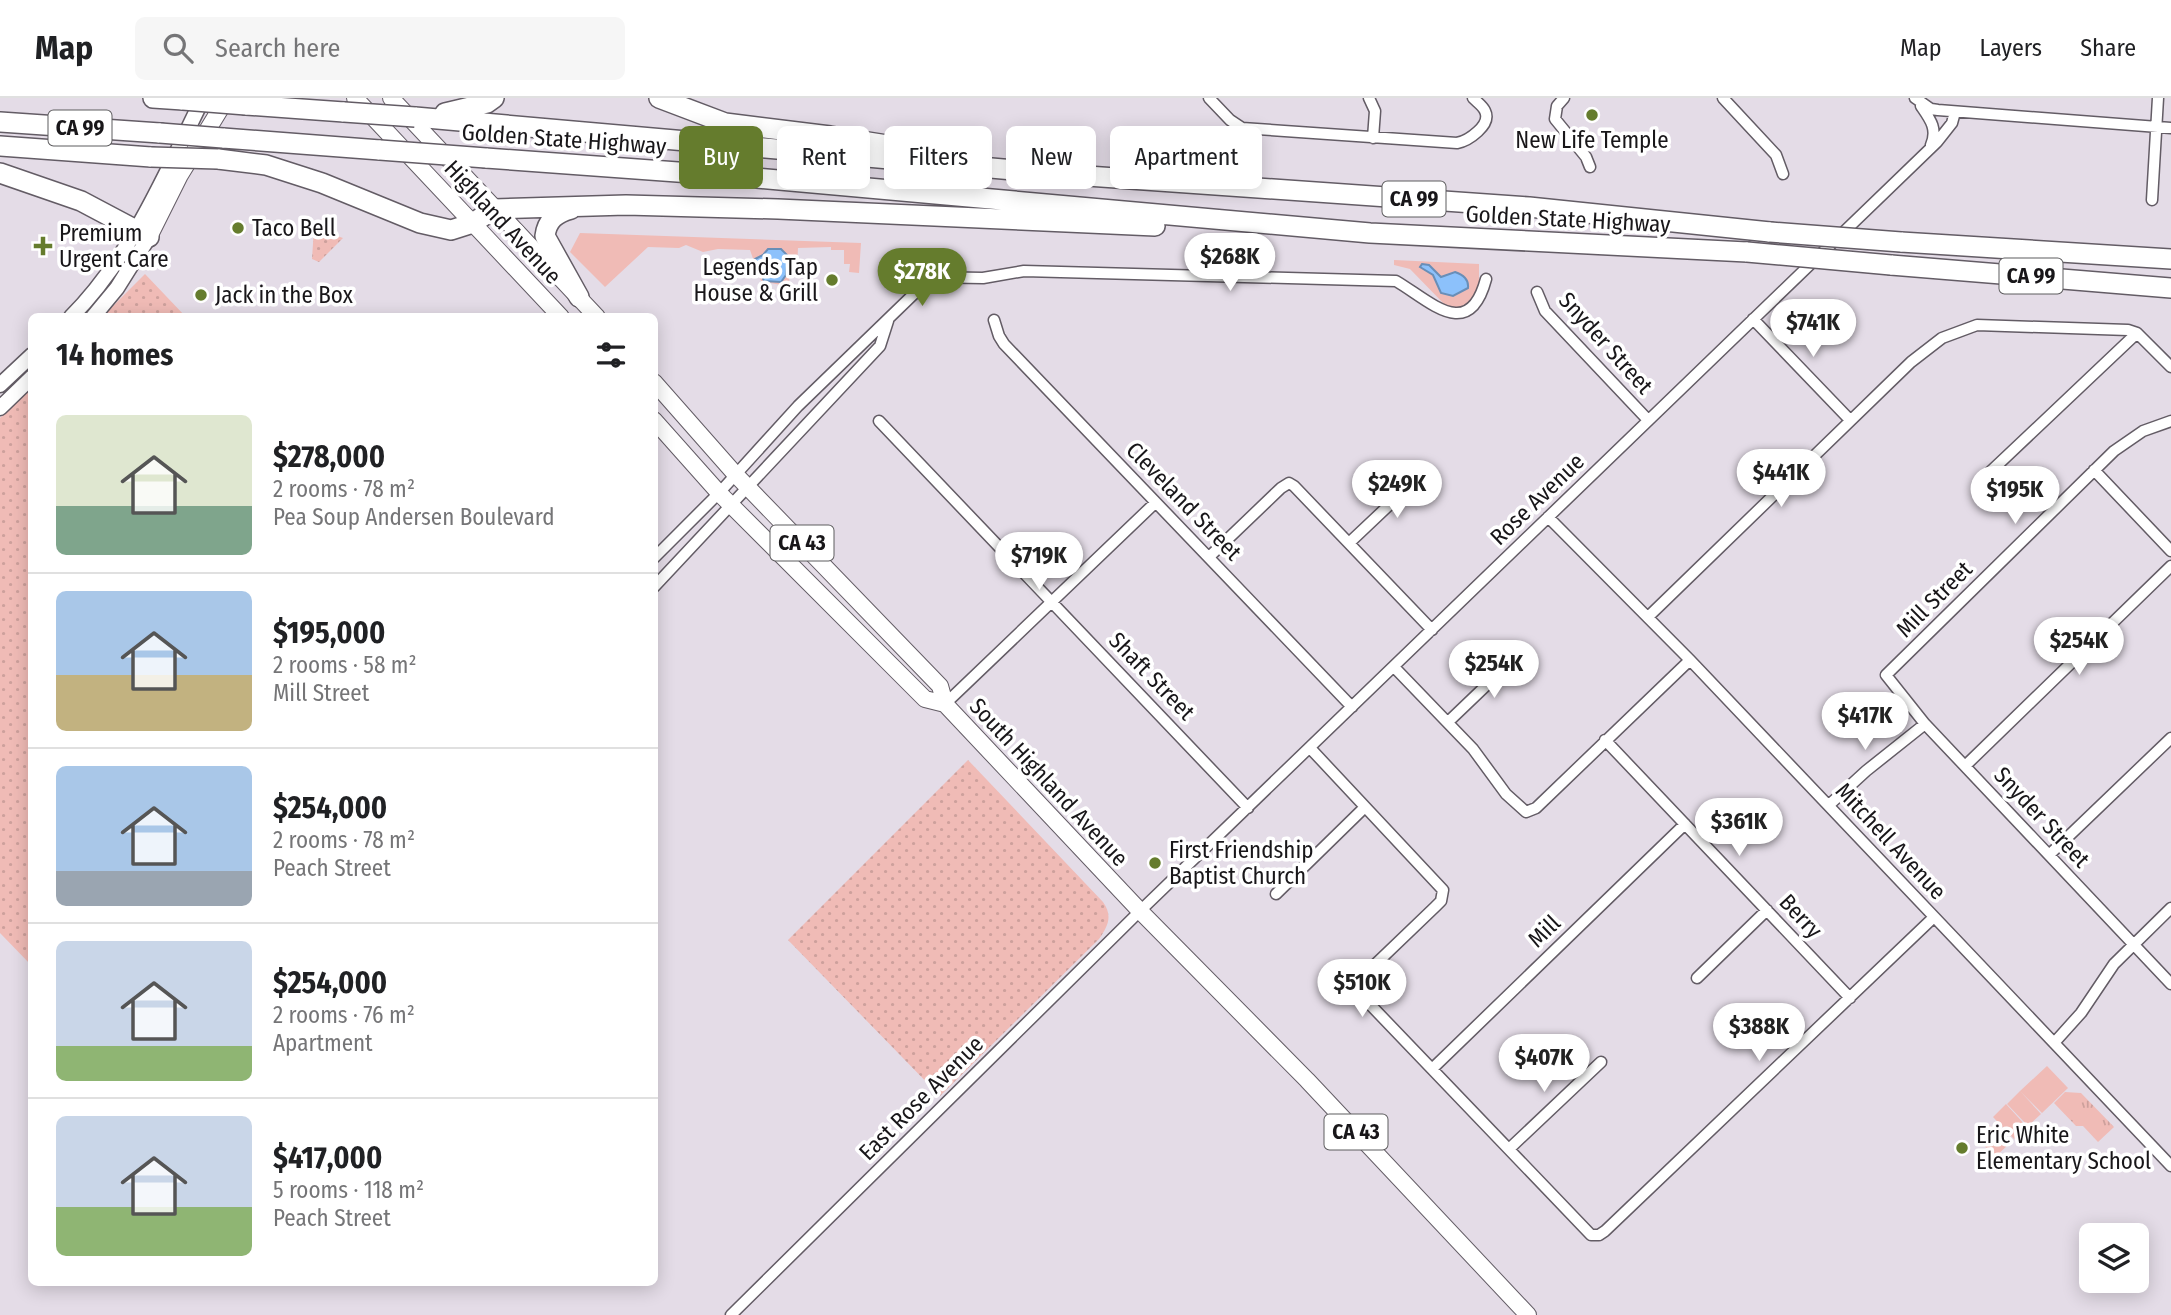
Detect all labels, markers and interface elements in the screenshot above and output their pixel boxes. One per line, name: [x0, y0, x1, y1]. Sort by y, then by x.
search box: [135, 17, 625, 80]
text: Map: [35, 28, 93, 68]
icon: search: [159, 29, 197, 67]
text: Search here: [215, 33, 340, 64]
text: Map: [1900, 34, 1942, 62]
text: Layers: [1980, 34, 2042, 62]
text: Share: [2080, 34, 2136, 62]
marker: New Life Temple: [1584, 107, 1600, 123]
road number: CA 99: [48, 110, 112, 146]
street label: Golden State Highway: [461, 118, 668, 160]
chip: Buy: [679, 126, 763, 189]
chip: Rent: [777, 126, 870, 189]
chip: Filters: [884, 126, 992, 189]
chip: New: [1006, 126, 1096, 189]
chip: Apartment: [1110, 126, 1262, 189]
place label: New Life Temple: [1515, 126, 1669, 154]
street label: Highland Avenue: [439, 154, 567, 290]
road number: CA 99: [1382, 182, 1446, 217]
street label: Golden State Highway: [1465, 200, 1672, 238]
place label: Taco Bell: [252, 214, 336, 242]
place label: Premium Urgent Care: [59, 219, 169, 273]
marker: Taco Bell: [230, 220, 246, 236]
pin: $268K: [1181, 234, 1279, 293]
marker: Premium Urgent Care: [33, 236, 53, 256]
text: $268K: [1200, 242, 1260, 270]
pin: $278K: [873, 248, 971, 308]
place label: Legends Tap House & Grill: [694, 253, 818, 307]
text: $278K: [894, 257, 950, 285]
road number: CA 99: [2000, 258, 2062, 294]
marker: Legends Tap House & Grill: [824, 272, 840, 288]
place label: Jack in the Box: [215, 281, 353, 309]
street label: Snyder Street: [1553, 286, 1659, 400]
marker: Jack in the Box: [193, 287, 209, 303]
pin: $741K: [1764, 300, 1862, 359]
text: $741K: [1786, 308, 1840, 336]
icon: filters: [592, 336, 630, 374]
text: 14 homes: [56, 337, 173, 373]
street label: Cleveland Street: [1121, 436, 1248, 566]
text: $278,000: [273, 439, 385, 475]
icon: home: [112, 443, 196, 527]
street label: Rose Avenue: [1484, 447, 1590, 551]
pin: $441K: [1732, 450, 1830, 509]
text: $441K: [1753, 458, 1809, 486]
pin: $249K: [1348, 460, 1446, 520]
pin: $195K: [1966, 466, 2064, 526]
text: $249K: [1368, 469, 1426, 497]
text: 2 rooms · 78 m²: [273, 475, 415, 503]
text: $195K: [1987, 475, 2043, 503]
text: Pea Soup Andersen Boulevard: [273, 503, 555, 531]
road number: CA 43: [770, 526, 834, 560]
pin: $719K: [990, 532, 1088, 592]
text: $719K: [1011, 541, 1067, 569]
street label: Mill Street: [1890, 555, 1978, 643]
text: $195,000: [273, 615, 385, 651]
pin: $254K: [2030, 618, 2128, 677]
icon: home: [112, 619, 196, 703]
street label: Shaft Street: [1103, 626, 1201, 726]
text: $254K: [2050, 626, 2108, 654]
pin: $254K: [1445, 640, 1543, 700]
text: $254K: [1465, 649, 1523, 677]
text: 2 rooms · 58 m²: [273, 651, 417, 679]
text: Mill Street: [273, 679, 369, 707]
street label: South Highland Avenue: [964, 692, 1134, 872]
pin: $417K: [1816, 692, 1914, 752]
text: $417K: [1838, 701, 1892, 729]
street label: Snyder Street: [1988, 761, 2096, 873]
street label: Mitchell Avenue: [1830, 777, 1952, 905]
text: $254,000: [273, 790, 387, 826]
icon: home: [112, 794, 196, 878]
pin: $361K: [1690, 798, 1788, 858]
text: $361K: [1711, 807, 1767, 835]
text: 2 rooms · 78 m²: [273, 826, 415, 854]
place label: First Friendship Baptist Church: [1169, 836, 1313, 890]
text: Peach Street: [273, 854, 391, 882]
marker: First Friendship Baptist Church: [1147, 855, 1163, 871]
street label: Berry: [1774, 888, 1829, 944]
street label: Mill: [1522, 909, 1566, 953]
pin: $510K: [1313, 960, 1411, 1019]
text: $254,000: [273, 965, 387, 1001]
text: $510K: [1333, 968, 1391, 996]
icon: home: [112, 969, 196, 1053]
text: 2 rooms · 76 m²: [273, 1001, 415, 1029]
pin: $388K: [1710, 1004, 1808, 1063]
text: $388K: [1729, 1012, 1789, 1040]
text: Apartment: [273, 1029, 373, 1057]
street label: East Rose Avenue: [853, 1030, 989, 1166]
pin: $407K: [1495, 1034, 1593, 1094]
text: $407K: [1515, 1043, 1573, 1071]
road number: CA 43: [1324, 1114, 1388, 1150]
place label: Eric White Elementary School: [1976, 1121, 2151, 1175]
text: $417,000: [273, 1140, 382, 1176]
marker: Eric White Elementary School: [1954, 1140, 1970, 1156]
icon: home: [112, 1144, 196, 1228]
text: 5 rooms · 118 m²: [273, 1176, 424, 1204]
text: Peach Street: [273, 1204, 391, 1232]
map controls: [2079, 1223, 2149, 1293]
button: layers: [2079, 1223, 2149, 1293]

